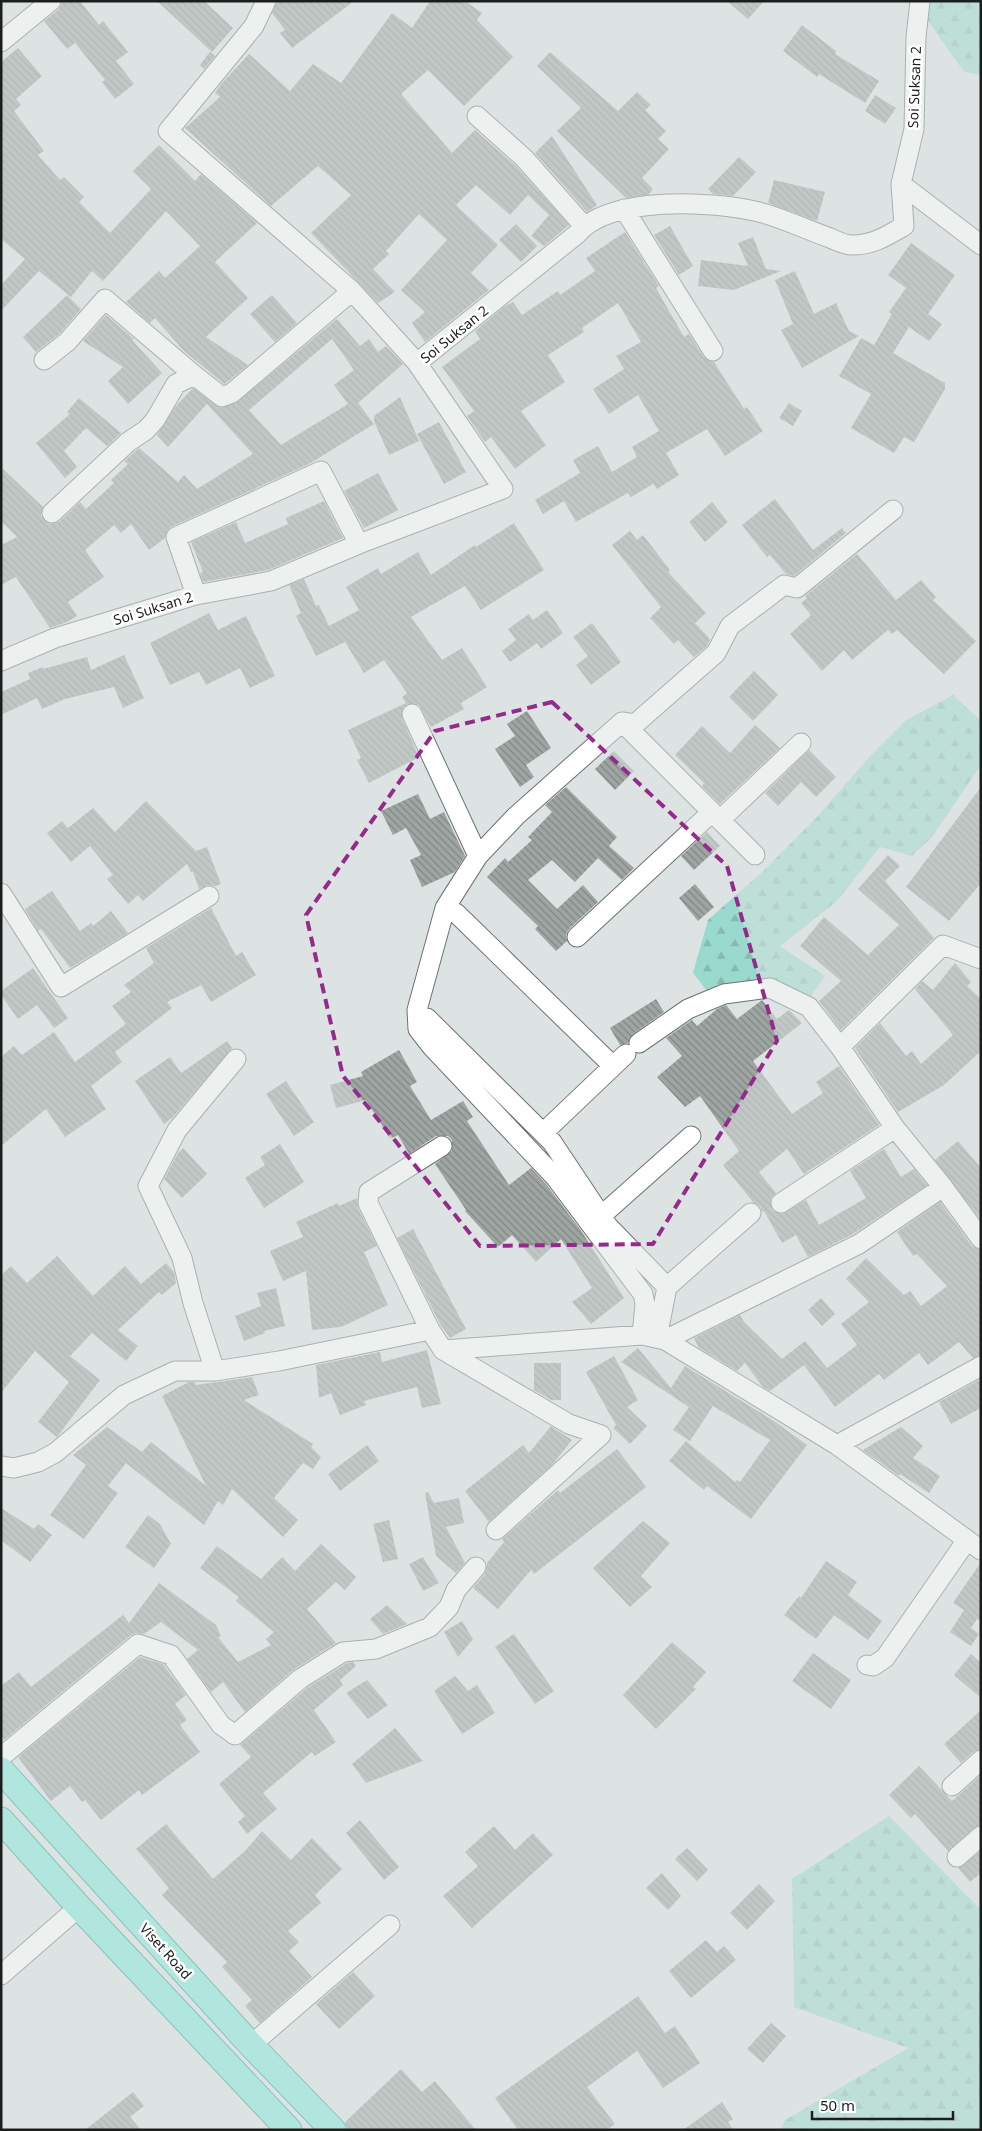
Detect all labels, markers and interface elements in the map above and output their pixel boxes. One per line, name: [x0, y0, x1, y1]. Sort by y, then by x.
street label: Soi Suksan 2: [903, 46, 925, 128]
street label: Soi Suksan 2: [416, 301, 492, 367]
street label: Soi Suksan 2: [111, 587, 195, 629]
street label: Viset Road: [136, 1919, 196, 1983]
scale bar: [812, 2088, 953, 2120]
text: 50 m: [820, 2095, 855, 2115]

